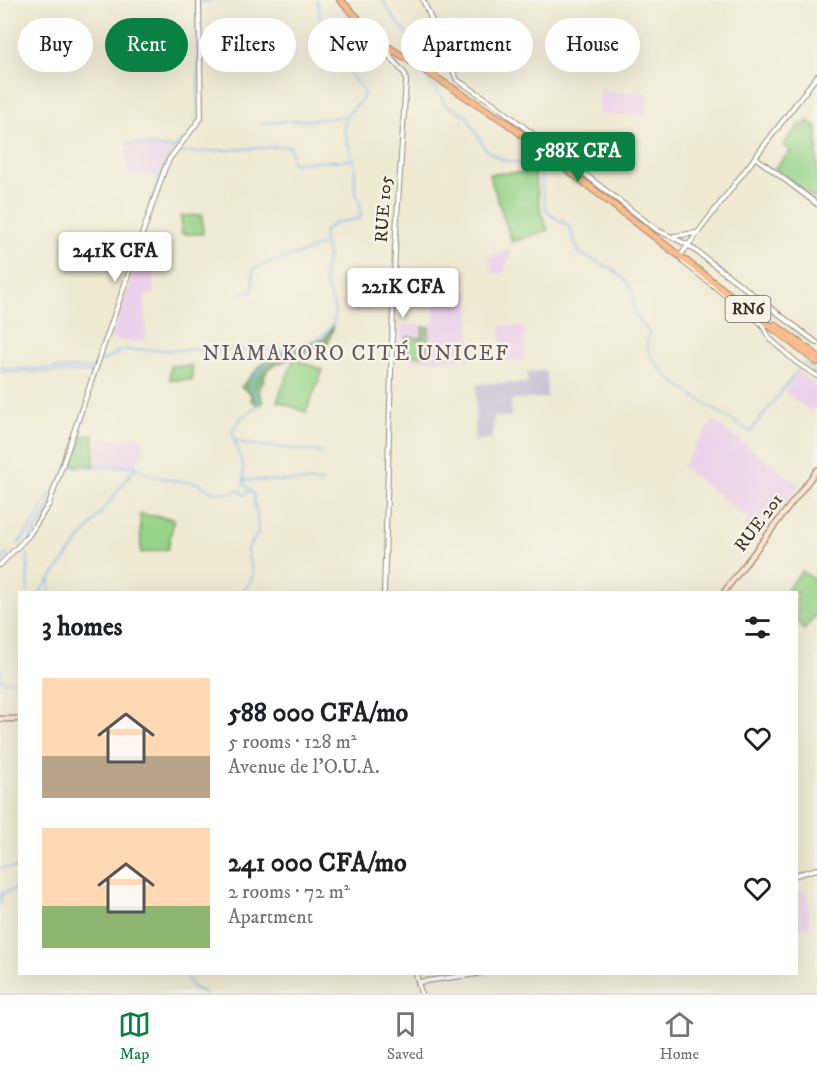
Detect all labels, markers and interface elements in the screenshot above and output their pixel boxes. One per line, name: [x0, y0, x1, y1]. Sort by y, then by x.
chip: Buy: [18, 18, 93, 72]
chip: Rent: [105, 18, 188, 72]
chip: Filters: [200, 18, 296, 72]
chip: New: [308, 18, 389, 72]
chip: Apartment: [401, 18, 533, 72]
chip: House: [545, 18, 640, 72]
pin: 588K CFA: [516, 132, 640, 183]
text: 588K CFA: [535, 139, 621, 164]
street label: RUE 105: [371, 175, 397, 243]
pin: 241K CFA: [53, 232, 177, 283]
text: 241K CFA: [73, 239, 157, 264]
pin: 221K CFA: [341, 268, 465, 319]
text: 221K CFA: [361, 275, 445, 300]
road number: RN6: [726, 296, 771, 322]
district label: NIAMAKORO CITÉ UNICEF: [202, 340, 510, 367]
street label: RUE 201: [730, 490, 788, 556]
text: 3 homes: [42, 611, 122, 644]
icon: filters: [741, 611, 774, 644]
text: 588 000 CFA/mo: [228, 697, 408, 730]
icon: home: [90, 702, 162, 774]
icon: heart: [741, 722, 774, 755]
text: 5 rooms · 128 m²: [228, 730, 357, 755]
text: Avenue de l'O.U.A.: [228, 755, 380, 780]
text: 241 000 CFA/mo: [228, 847, 407, 880]
icon: home: [90, 852, 162, 924]
icon: heart: [741, 872, 774, 905]
text: 2 rooms · 72 m²: [228, 880, 350, 905]
text: Apartment: [228, 905, 313, 930]
tab: Map: [118, 1008, 151, 1064]
tab: Saved: [387, 1008, 424, 1064]
tab: Home: [659, 1008, 699, 1064]

